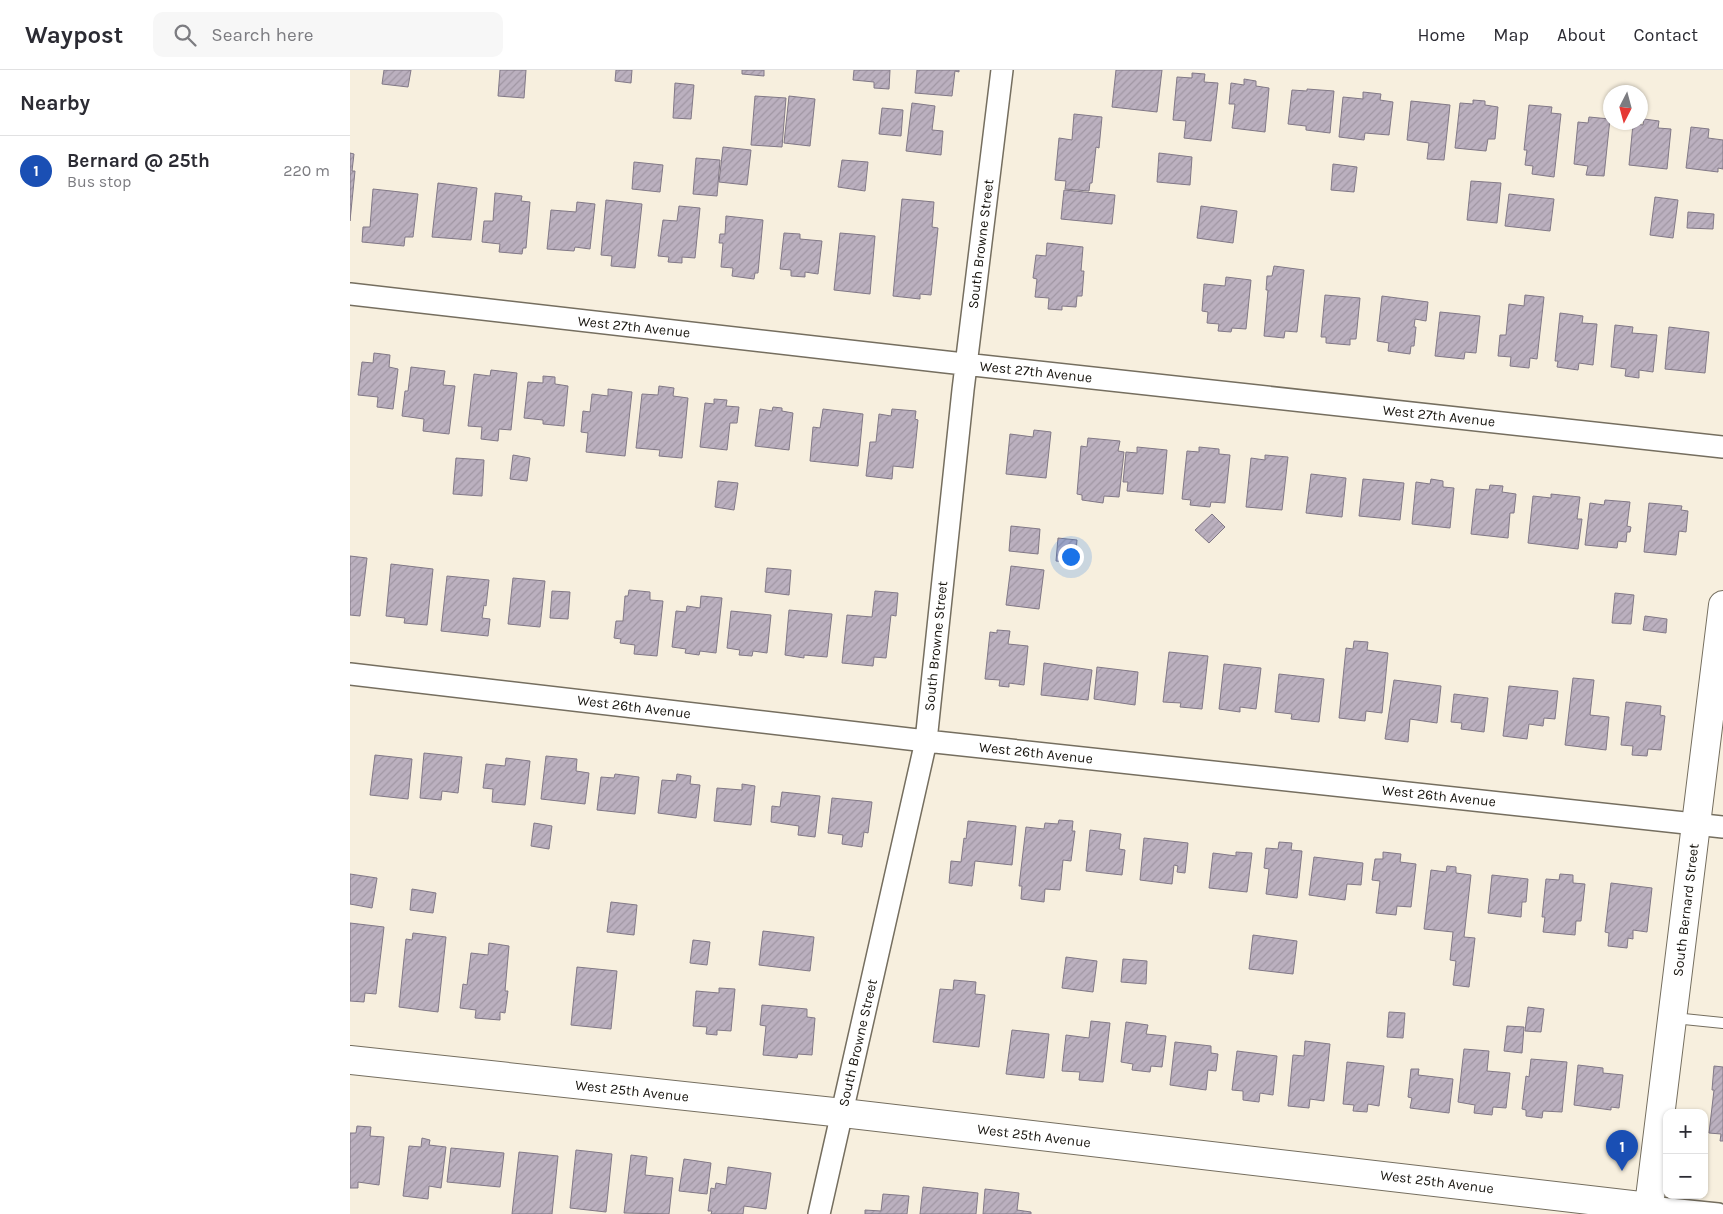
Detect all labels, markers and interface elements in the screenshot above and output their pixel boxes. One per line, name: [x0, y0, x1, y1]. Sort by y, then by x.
search box: [153, 12, 503, 57]
text: Waypost: [25, 21, 123, 49]
icon: search: [171, 21, 199, 49]
text: Search here: [211, 24, 313, 46]
text: Home: [1417, 24, 1465, 46]
text: Map: [1493, 24, 1529, 46]
text: About: [1557, 24, 1606, 46]
text: Contact: [1634, 24, 1698, 46]
north arrow: [1603, 85, 1648, 130]
text: Nearby: [20, 91, 90, 115]
text: Bernard @ 25th: [67, 150, 210, 172]
text: 1: [33, 161, 39, 180]
text: 220 m: [283, 161, 330, 180]
text: Bus stop: [67, 172, 131, 191]
street label: South Browne Street: [965, 178, 997, 310]
street label: West 27th Avenue: [577, 313, 691, 341]
street label: West 27th Avenue: [979, 358, 1093, 386]
street label: West 27th Avenue: [1382, 402, 1496, 430]
your location: [1058, 544, 1084, 570]
street label: South Browne Street: [921, 580, 951, 712]
street label: West 26th Avenue: [576, 692, 692, 722]
street label: West 26th Avenue: [978, 739, 1094, 767]
street label: West 26th Avenue: [1381, 782, 1497, 810]
street label: South Bernard Street: [1669, 843, 1703, 977]
street label: South Browne Street: [835, 977, 881, 1109]
street label: West 25th Avenue: [574, 1077, 690, 1105]
map controls: [1663, 1109, 1708, 1199]
button: +: [1663, 1109, 1708, 1154]
street label: West 25th Avenue: [976, 1121, 1092, 1151]
pin: 1: [1606, 1130, 1638, 1171]
button: −: [1663, 1154, 1708, 1199]
street label: West 25th Avenue: [1379, 1167, 1495, 1197]

